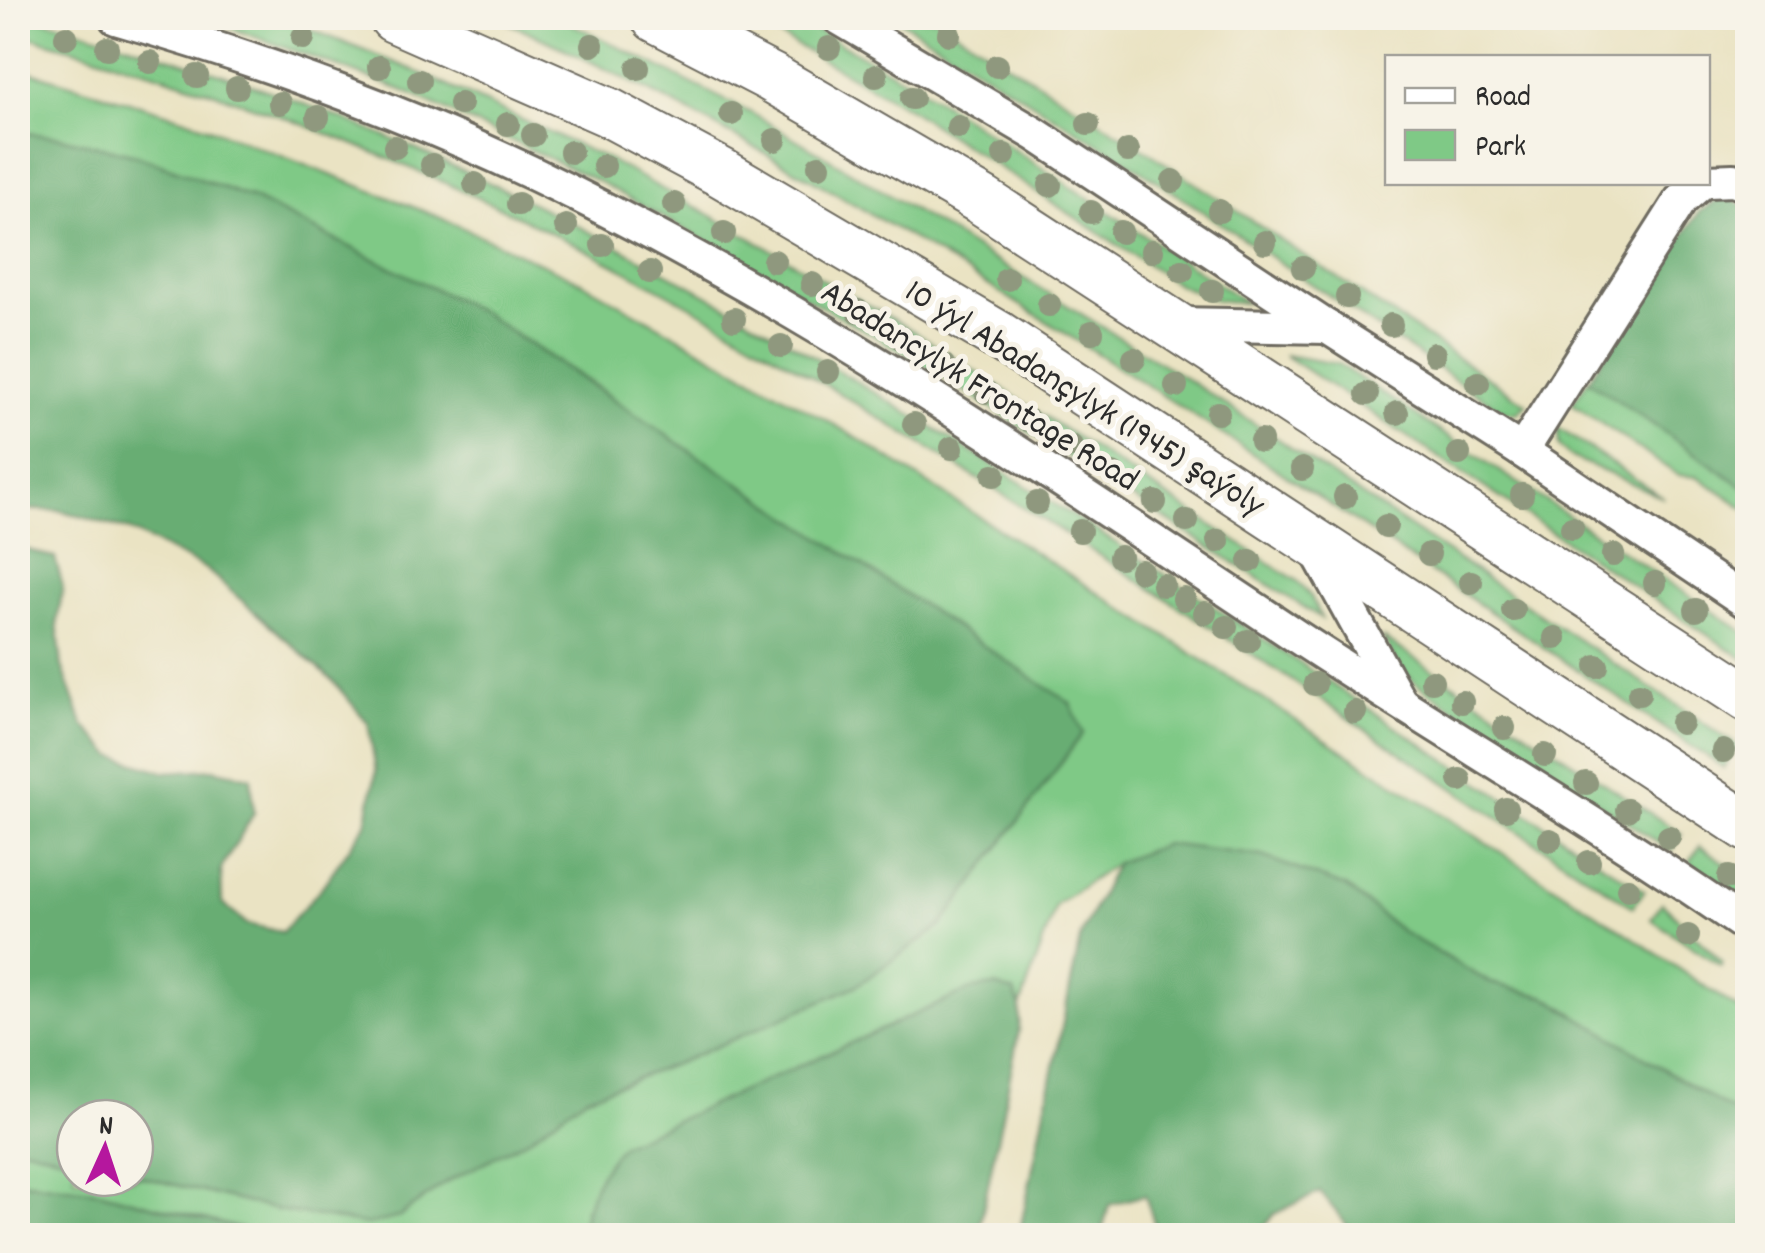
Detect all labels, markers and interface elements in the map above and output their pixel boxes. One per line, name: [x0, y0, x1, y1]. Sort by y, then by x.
legend: [1385, 55, 1710, 185]
text: Road: [1475, 78, 1531, 121]
text: Park: [1475, 128, 1526, 171]
street label: 10 ýyl Abadançylyk (1945) şaýoly: [894, 269, 1274, 532]
street label: Abadancylyk Frontage Road: [810, 270, 1147, 507]
north arrow: [55, 1098, 155, 1198]
text: N: [98, 1108, 114, 1148]

